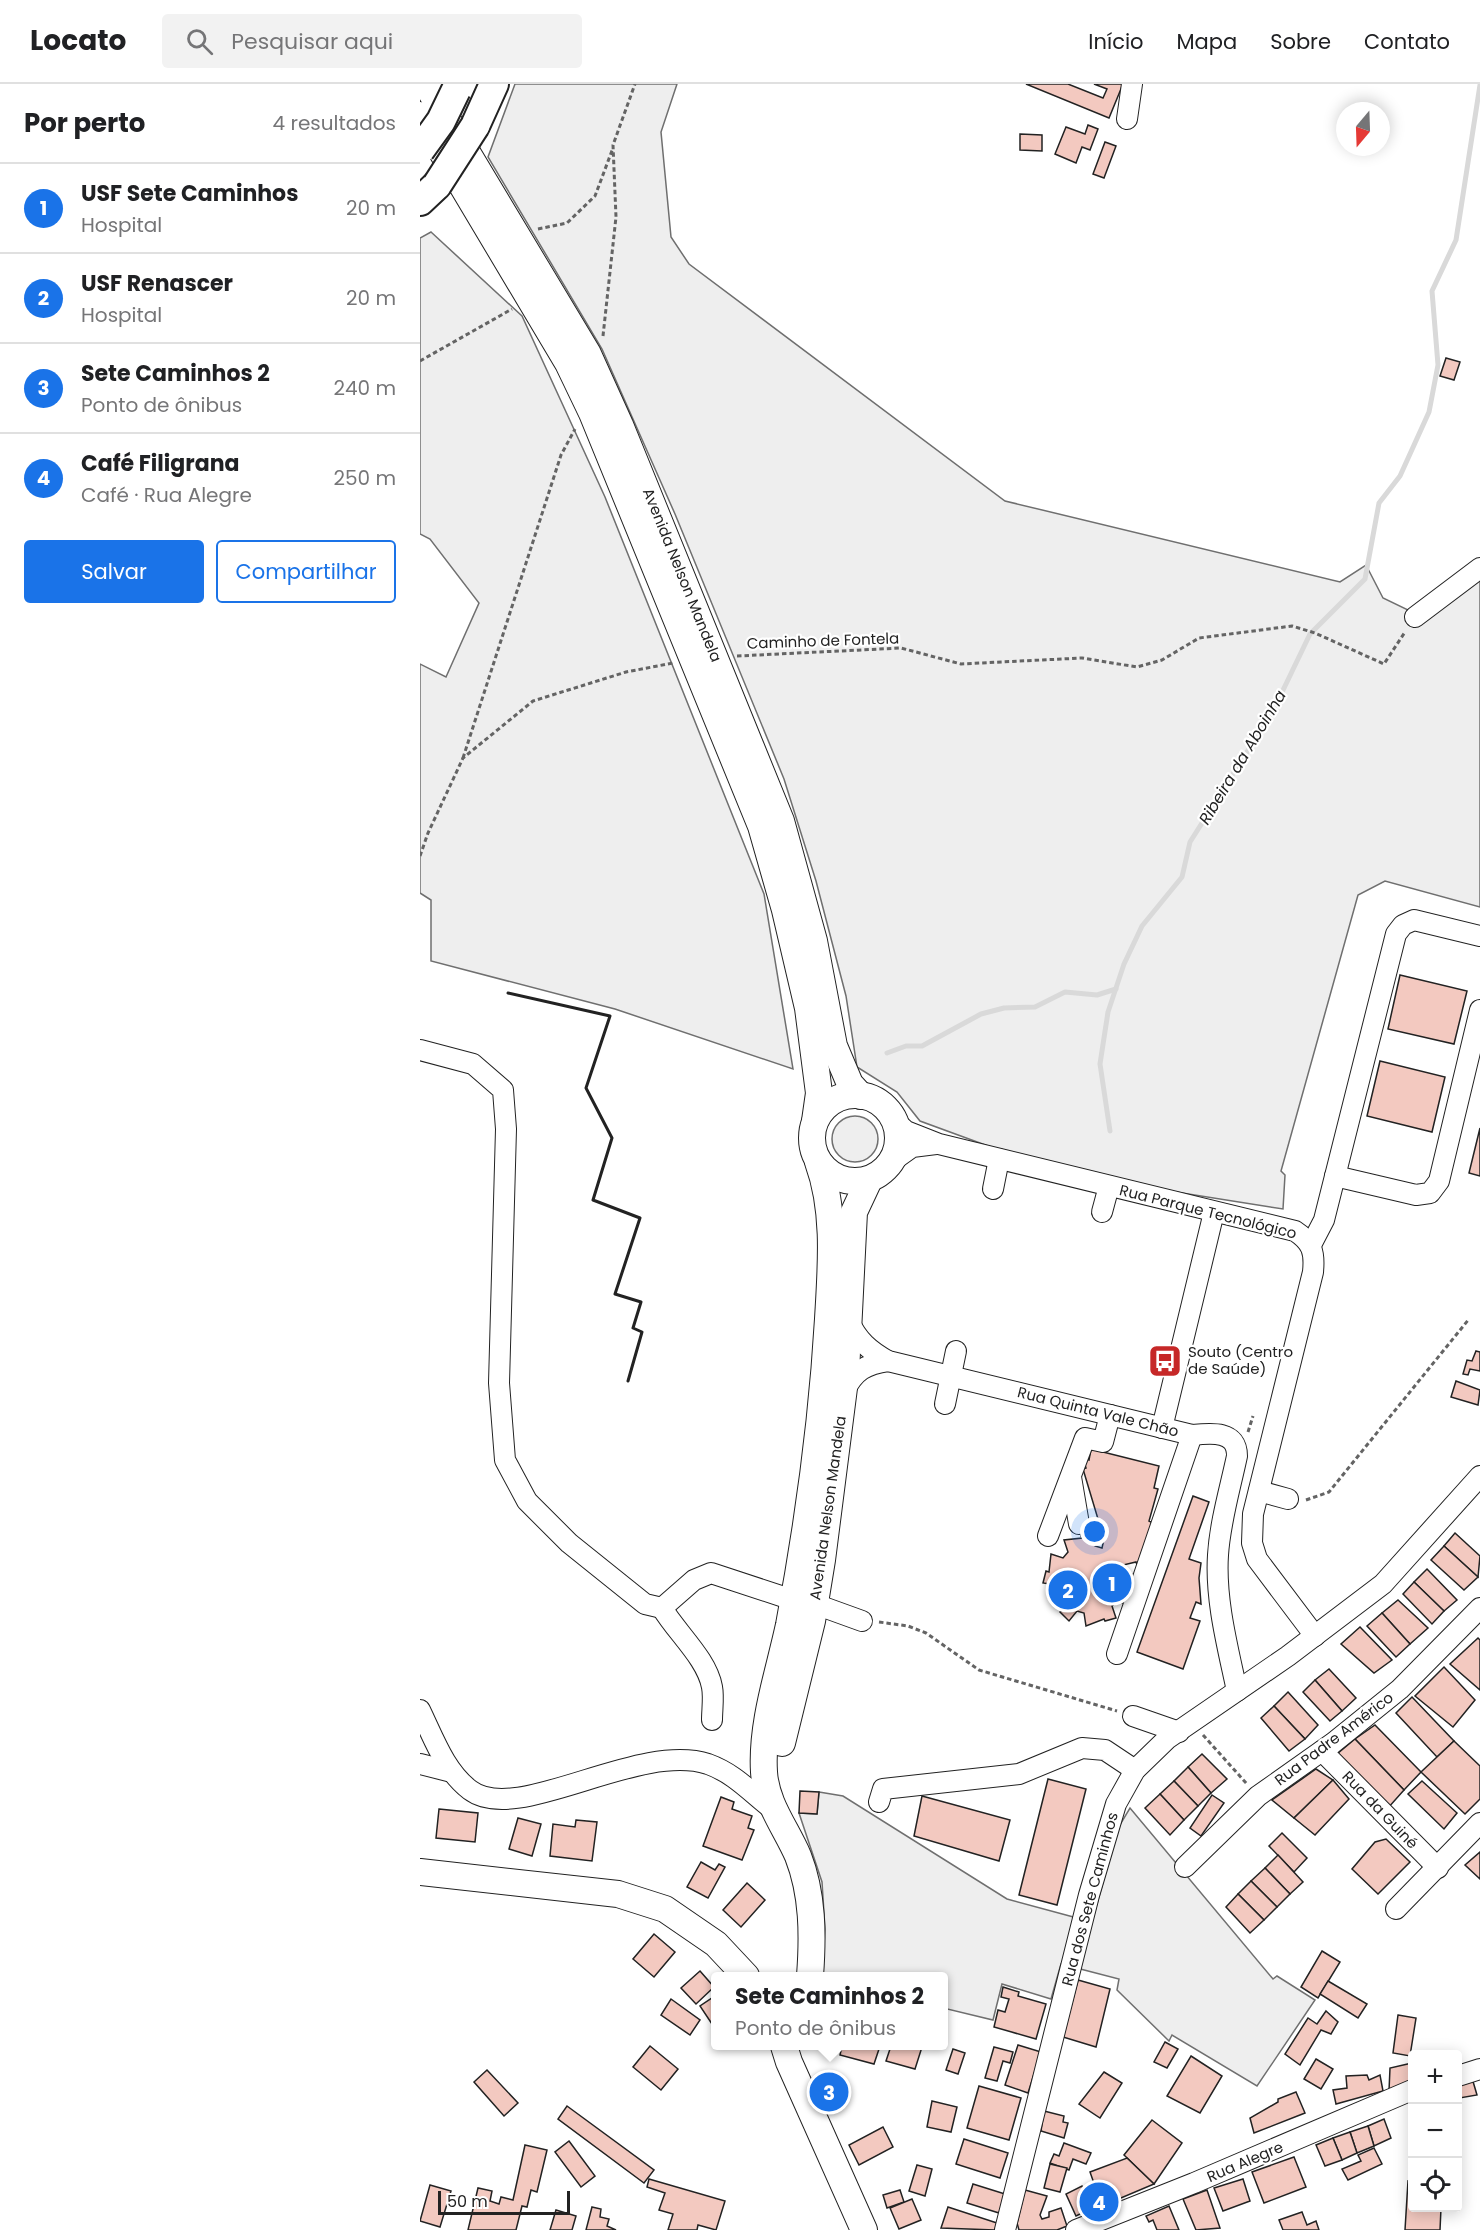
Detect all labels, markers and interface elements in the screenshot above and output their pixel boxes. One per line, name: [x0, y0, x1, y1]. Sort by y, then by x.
search box: [162, 14, 582, 68]
text: Locato: [30, 21, 126, 60]
icon: search: [183, 25, 216, 58]
text: Pesquisar aqui: [231, 26, 393, 57]
text: Início: [1088, 27, 1143, 56]
text: Mapa: [1176, 27, 1237, 56]
text: Sobre: [1270, 27, 1331, 56]
text: Contato: [1364, 27, 1450, 56]
north arrow: [1336, 102, 1390, 156]
text: Por perto: [24, 105, 145, 141]
text: 4 resultados: [273, 109, 396, 137]
text: USF Sete Caminhos: [81, 178, 298, 209]
text: 1: [40, 194, 47, 222]
text: 20 m: [346, 194, 396, 222]
text: Hospital: [81, 211, 162, 239]
text: USF Renascer: [81, 268, 233, 299]
text: 2: [38, 284, 49, 312]
text: 20 m: [346, 284, 396, 312]
text: Hospital: [81, 301, 162, 329]
text: Sete Caminhos 2: [81, 358, 270, 389]
text: 3: [37, 374, 50, 402]
text: 240 m: [333, 374, 396, 402]
text: Ponto de ônibus: [81, 391, 242, 419]
text: Café Filigrana: [81, 448, 239, 479]
text: 4: [37, 464, 50, 492]
text: 250 m: [333, 464, 396, 492]
text: Café · Rua Alegre: [81, 481, 252, 509]
street label: Avenida Nelson Mandela: [638, 485, 727, 665]
button: Salvar: [24, 540, 204, 603]
button: Compartilhar: [216, 540, 396, 603]
street label: Caminho de Fontela: [746, 627, 900, 654]
water label: Ribeira da Aboinha: [1193, 685, 1292, 829]
street label: Rua Parque Tecnológico: [1117, 1179, 1299, 1244]
place label: Souto (Centro de Saúde): [1188, 1341, 1293, 1379]
bus stop icon: Souto (Centro de Saúde): [1147, 1343, 1183, 1379]
street label: Rua Quinta Vale Chão: [1015, 1381, 1181, 1442]
street label: Avenida Nelson Mandela: [804, 1414, 851, 1601]
your location: [1080, 1517, 1109, 1546]
pin: 1: [1092, 1560, 1132, 1606]
pin: 2: [1048, 1568, 1088, 1612]
street label: Rua Padre Américo: [1270, 1687, 1397, 1790]
street label: Rua da Guiné: [1338, 1766, 1423, 1853]
street label: Rua dos Sete Caminhos: [1056, 1810, 1123, 1988]
popup: [711, 1972, 948, 2050]
text: Sete Caminhos 2: [735, 1981, 924, 2012]
text: Ponto de ônibus: [735, 2014, 896, 2042]
map controls: [1408, 2050, 1462, 2212]
button: +: [1408, 2050, 1462, 2104]
pin: 3: [810, 2070, 848, 2114]
button: −: [1408, 2104, 1462, 2158]
street label: Rua Alegre: [1203, 2136, 1286, 2187]
button: locate: [1408, 2158, 1462, 2212]
pin: 4: [1080, 2180, 1118, 2224]
scale bar: [438, 2188, 570, 2216]
text: 50 m: [447, 2190, 488, 2213]

